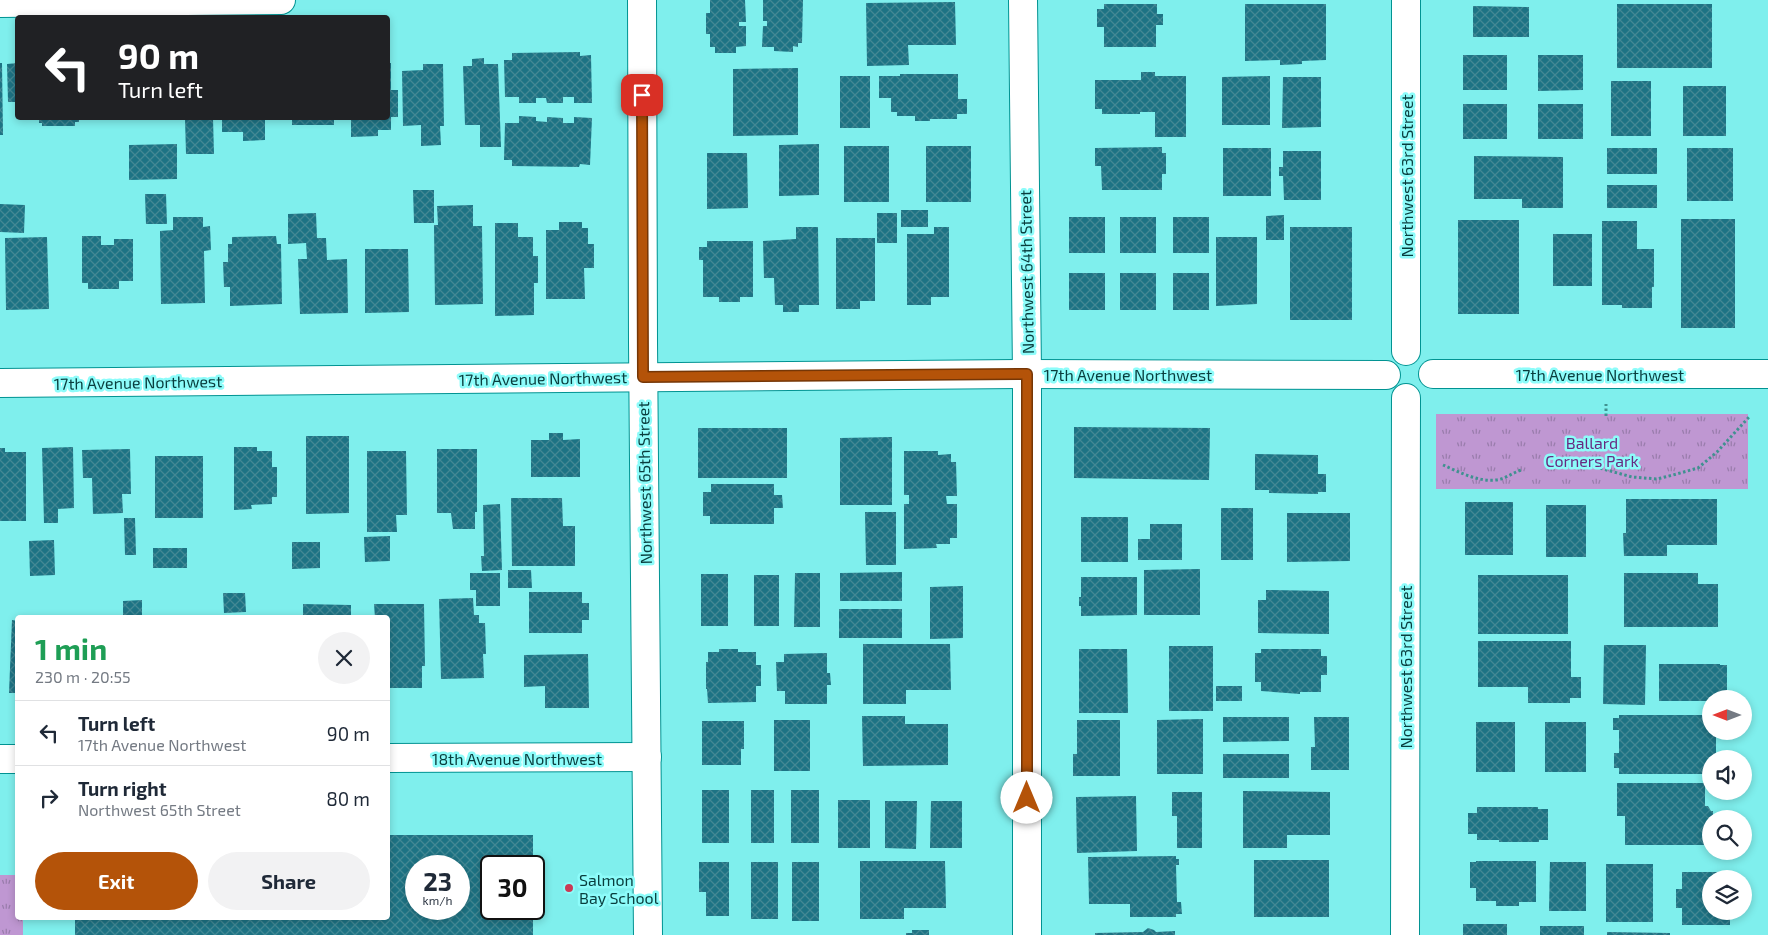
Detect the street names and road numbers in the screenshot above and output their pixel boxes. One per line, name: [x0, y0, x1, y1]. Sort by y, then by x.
street label: Northwest 63rd Street: [1397, 94, 1416, 258]
street label: Northwest 64th Street: [1015, 190, 1037, 354]
street label: 17th Avenue Northwest: [1044, 365, 1212, 384]
street label: 17th Avenue Northwest: [1516, 365, 1684, 384]
street label: 17th Avenue Northwest: [459, 367, 627, 389]
street label: 17th Avenue Northwest: [54, 371, 222, 393]
street label: Northwest 65th Street: [633, 401, 655, 565]
street label: Northwest 63rd Street: [1396, 585, 1415, 749]
street label: 18th Avenue Northwest: [432, 749, 602, 768]

